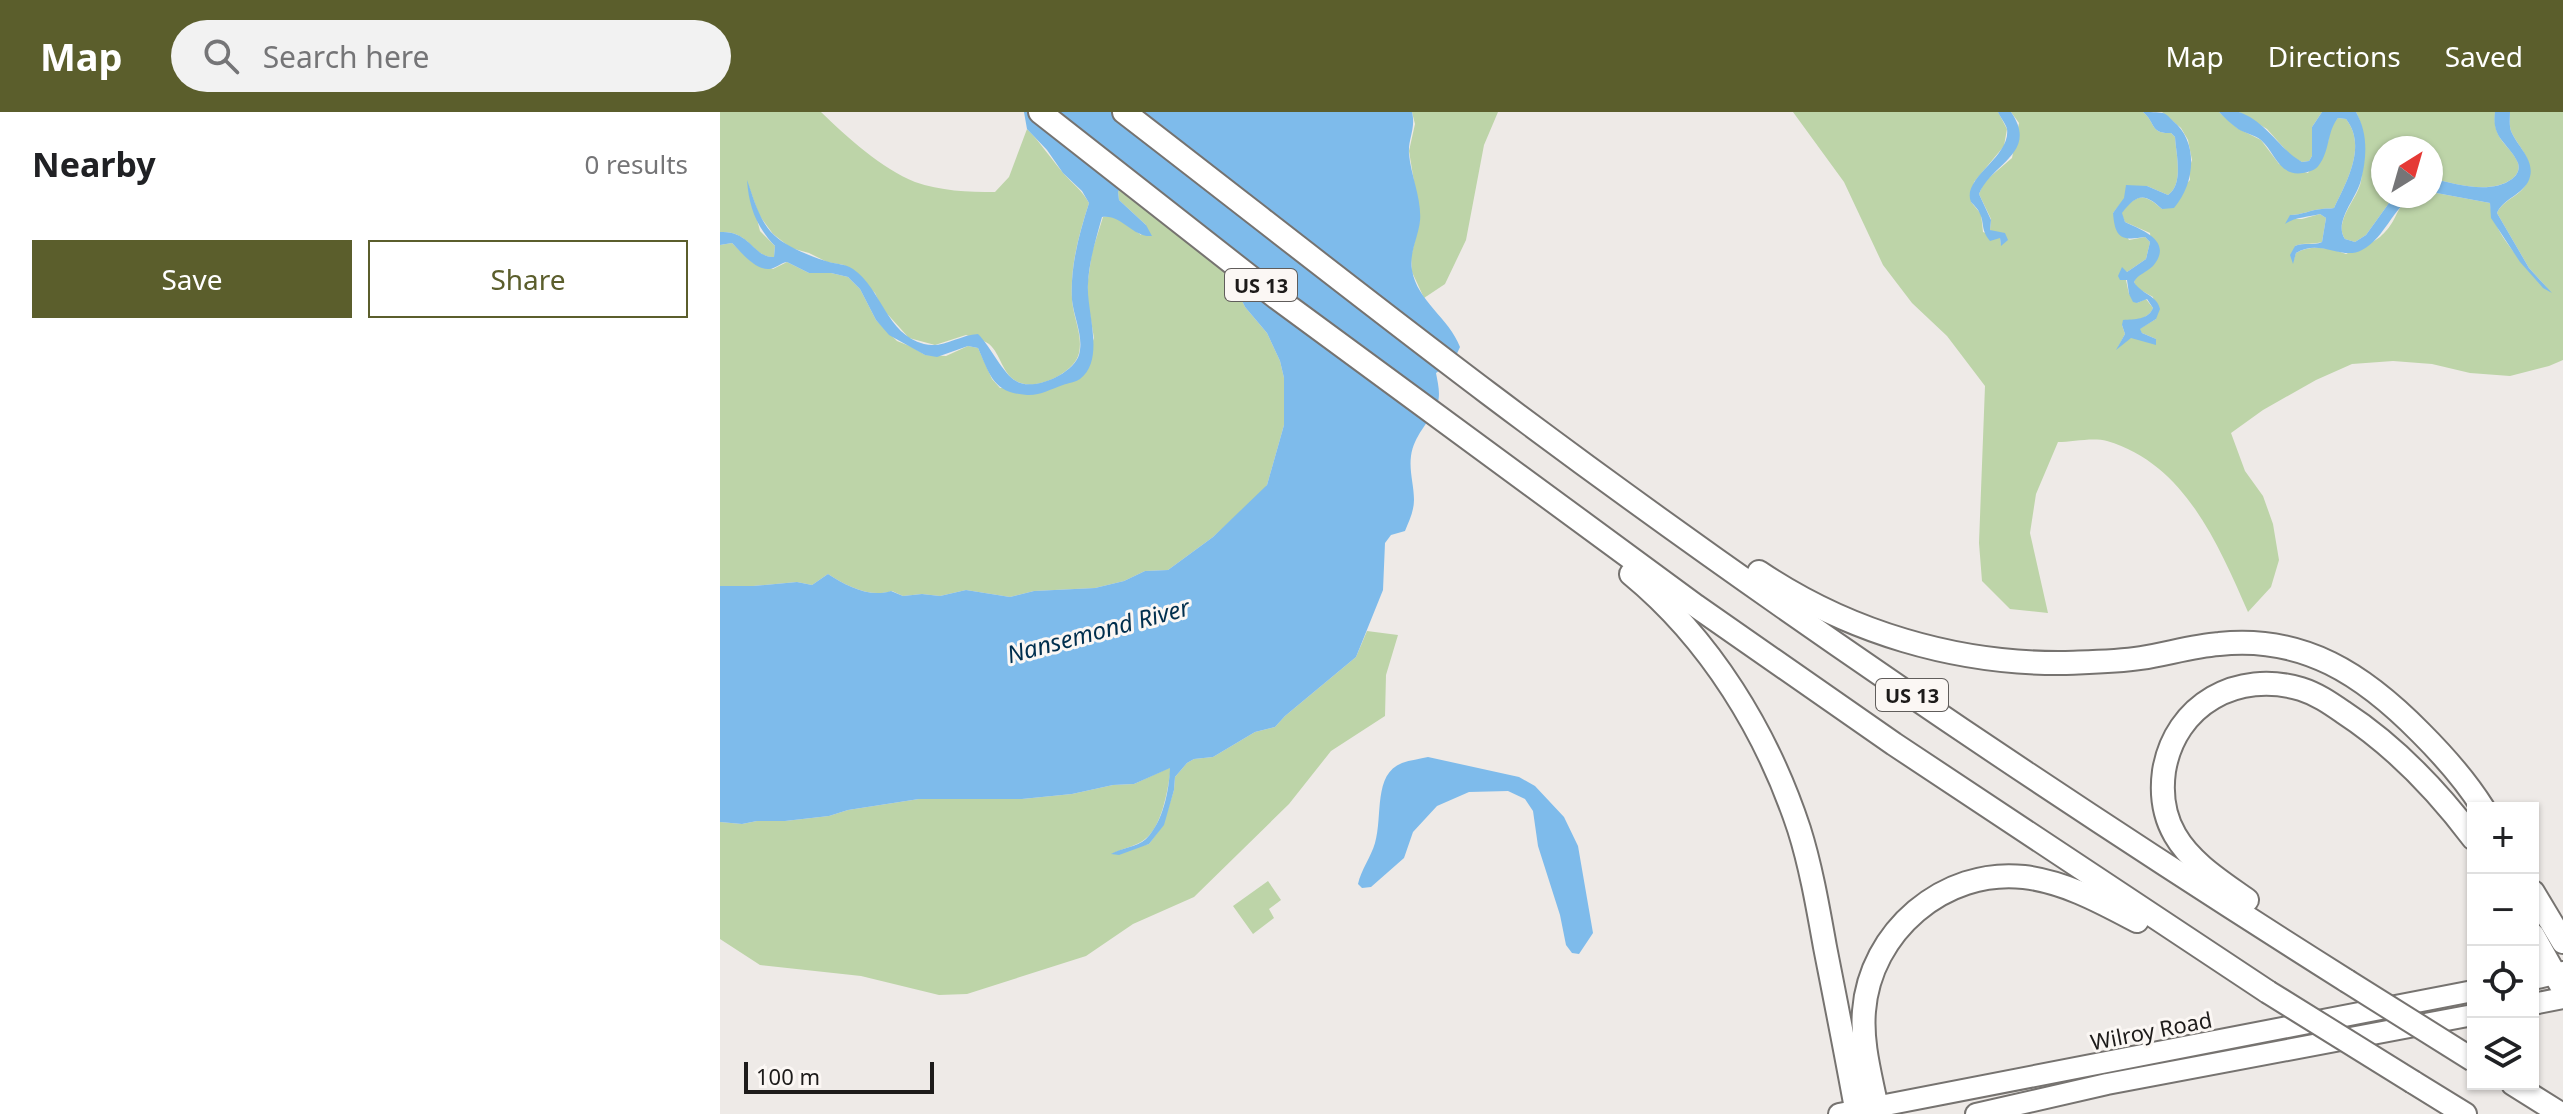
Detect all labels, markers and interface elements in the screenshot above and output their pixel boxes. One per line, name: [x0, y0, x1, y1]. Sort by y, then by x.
search box: [171, 20, 731, 92]
text: Map: [40, 30, 123, 82]
icon: search: [199, 34, 243, 78]
text: Search here: [263, 36, 430, 77]
text: Map: [2165, 37, 2224, 75]
text: Directions: [2268, 37, 2401, 75]
text: Saved: [2445, 37, 2523, 75]
north arrow: [2371, 136, 2443, 208]
text: Nearby: [32, 141, 156, 187]
text: 0 results: [584, 146, 688, 182]
button: Save: [32, 240, 352, 318]
button: Share: [368, 240, 688, 318]
road number: US 13: [1225, 269, 1297, 301]
water label: Nansemond River: [1003, 589, 1194, 670]
road number: US 13: [1876, 679, 1948, 711]
map controls: [2467, 802, 2539, 1090]
button: +: [2467, 802, 2539, 874]
button: −: [2467, 874, 2539, 946]
button: locate: [2467, 946, 2539, 1018]
street label: Wilroy Road: [2088, 1004, 2214, 1056]
button: layers: [2467, 1018, 2539, 1090]
scale bar: [744, 1058, 934, 1094]
text: 100 m: [756, 1061, 820, 1091]

